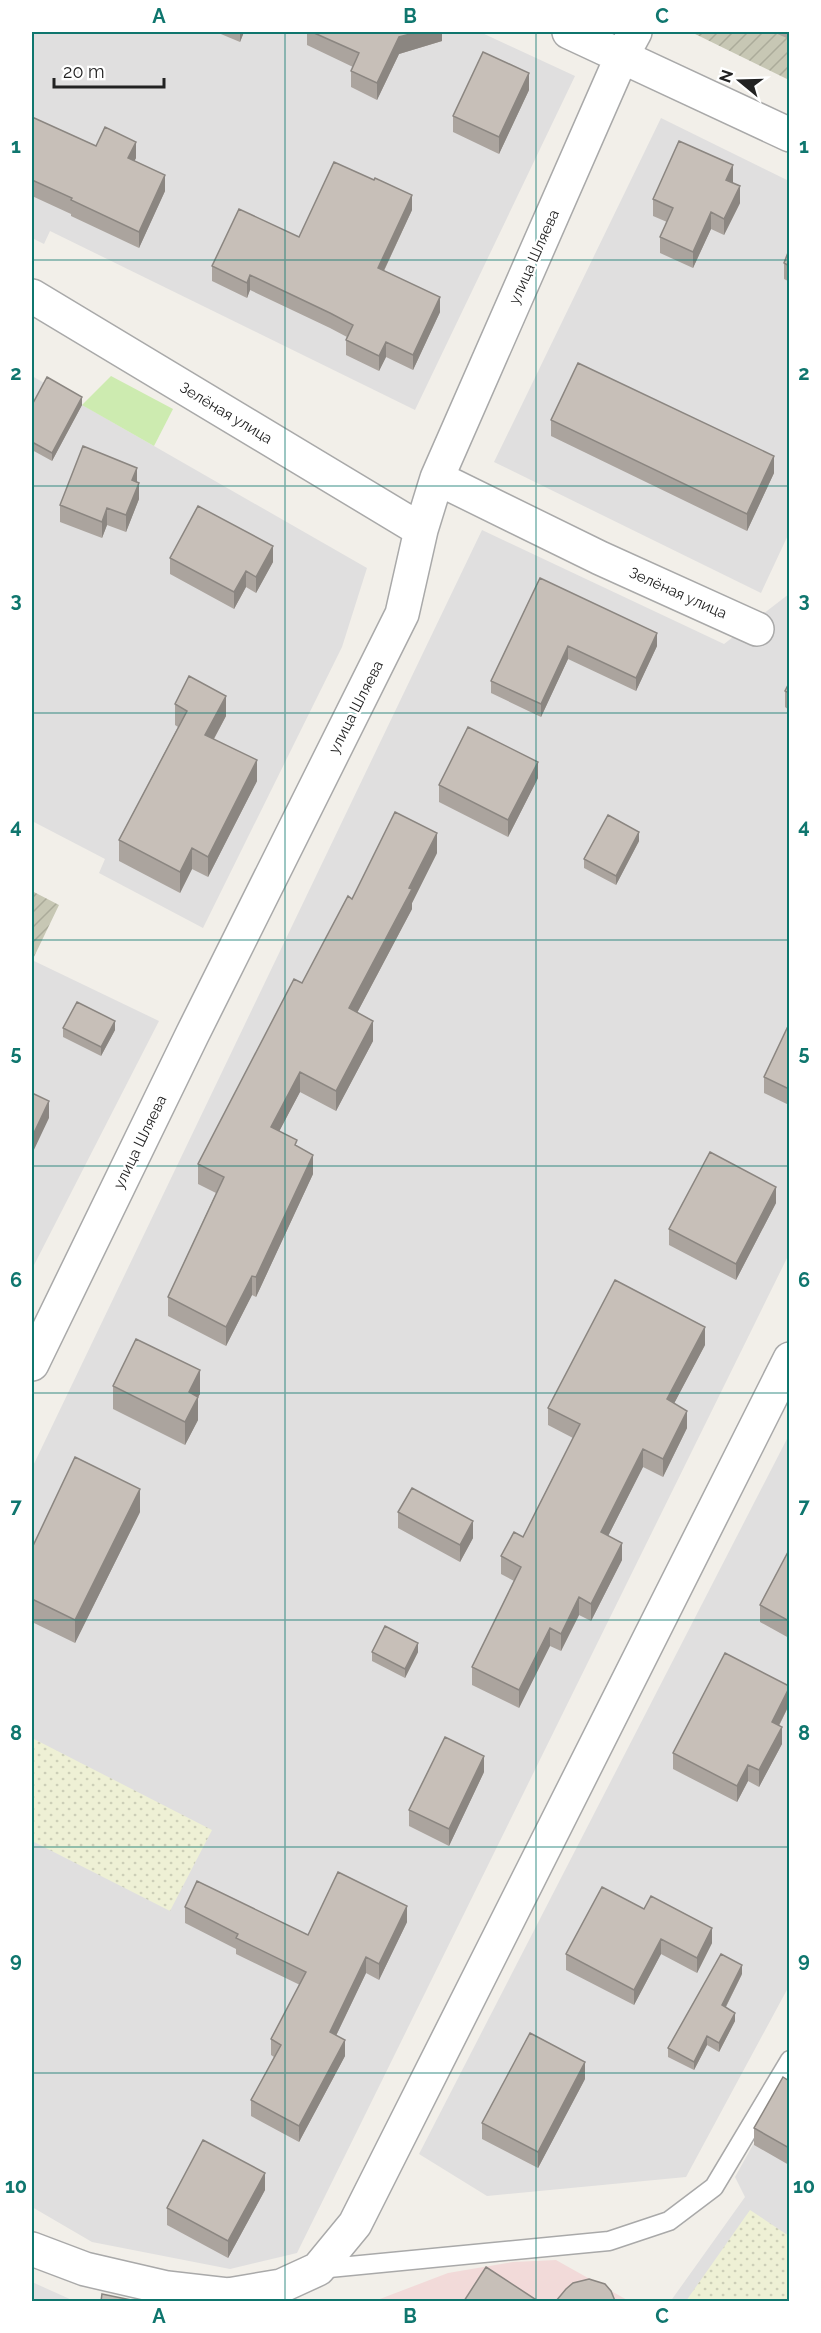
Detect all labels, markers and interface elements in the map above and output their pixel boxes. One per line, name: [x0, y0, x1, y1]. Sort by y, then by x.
text: A: [152, 4, 166, 28]
text: B: [403, 4, 417, 28]
text: C: [655, 4, 669, 28]
scale bar: [54, 51, 164, 89]
north arrow: [710, 51, 770, 111]
text: 20 m: [63, 61, 105, 82]
text: N: [715, 67, 737, 85]
text: 1: [11, 134, 21, 158]
text: 1: [799, 134, 809, 158]
street label: улица Шляева: [505, 207, 563, 307]
text: 2: [10, 361, 22, 385]
text: 2: [798, 361, 810, 385]
street label: Зелёная улица: [176, 378, 276, 448]
street label: Зелёная улица: [626, 563, 730, 623]
text: 3: [10, 588, 22, 612]
text: 3: [798, 588, 810, 612]
street label: улица Шляева: [325, 658, 387, 756]
text: 4: [10, 814, 22, 838]
text: 4: [798, 814, 810, 838]
text: 5: [10, 1041, 22, 1065]
text: 5: [798, 1041, 810, 1065]
street label: улица Шляева: [110, 1092, 170, 1192]
text: 6: [10, 1268, 22, 1292]
text: 6: [798, 1268, 810, 1292]
text: 7: [10, 1494, 22, 1518]
text: 7: [798, 1494, 810, 1518]
text: 8: [10, 1721, 22, 1745]
text: 8: [798, 1721, 810, 1745]
text: 9: [10, 1948, 22, 1972]
text: 9: [798, 1948, 810, 1972]
text: 10: [5, 2174, 27, 2198]
text: 10: [793, 2174, 815, 2198]
text: A: [152, 2304, 166, 2328]
text: B: [403, 2304, 417, 2328]
text: C: [655, 2304, 669, 2328]

